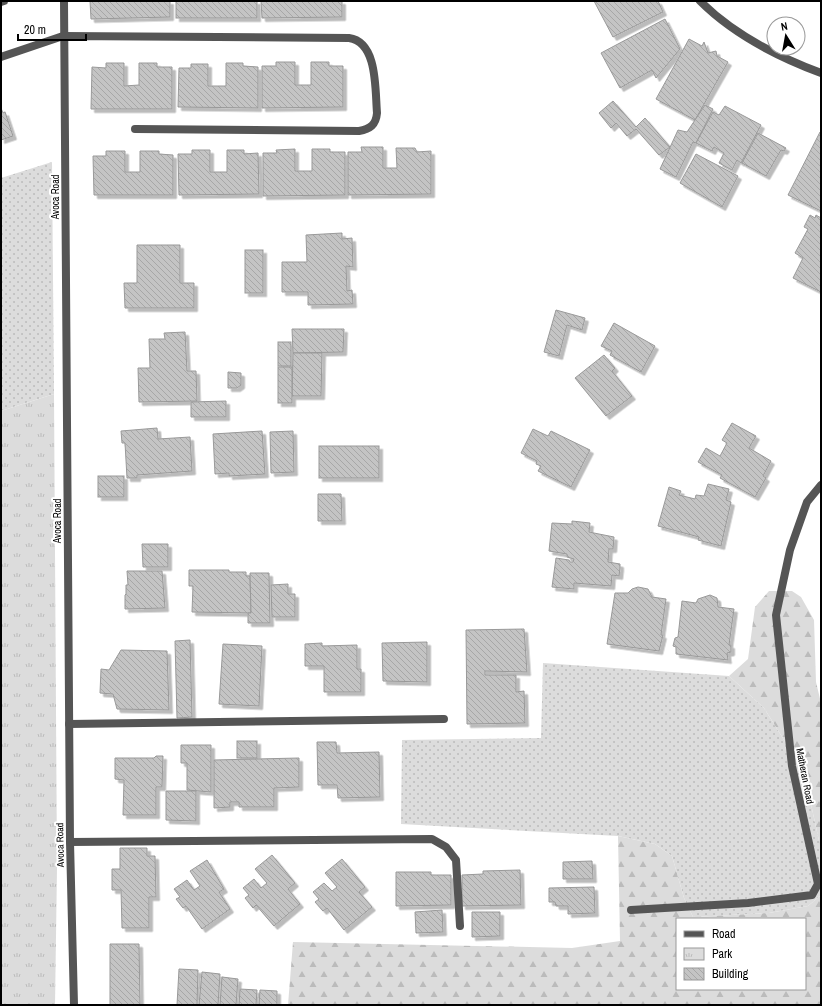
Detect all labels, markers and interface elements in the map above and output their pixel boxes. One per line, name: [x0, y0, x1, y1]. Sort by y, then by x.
scale bar: [18, 16, 86, 42]
north arrow: [766, 16, 806, 56]
text: N: [780, 19, 789, 34]
text: 20 m: [24, 22, 46, 38]
street label: Avoca Road: [49, 175, 62, 220]
street label: Avoca Road: [51, 499, 64, 544]
street label: Matheran Road: [793, 747, 817, 805]
street label: Avoca Road: [53, 823, 67, 868]
legend: [676, 918, 806, 990]
text: Road: [712, 926, 736, 942]
text: Park: [712, 946, 732, 962]
text: Building: [712, 966, 749, 982]

